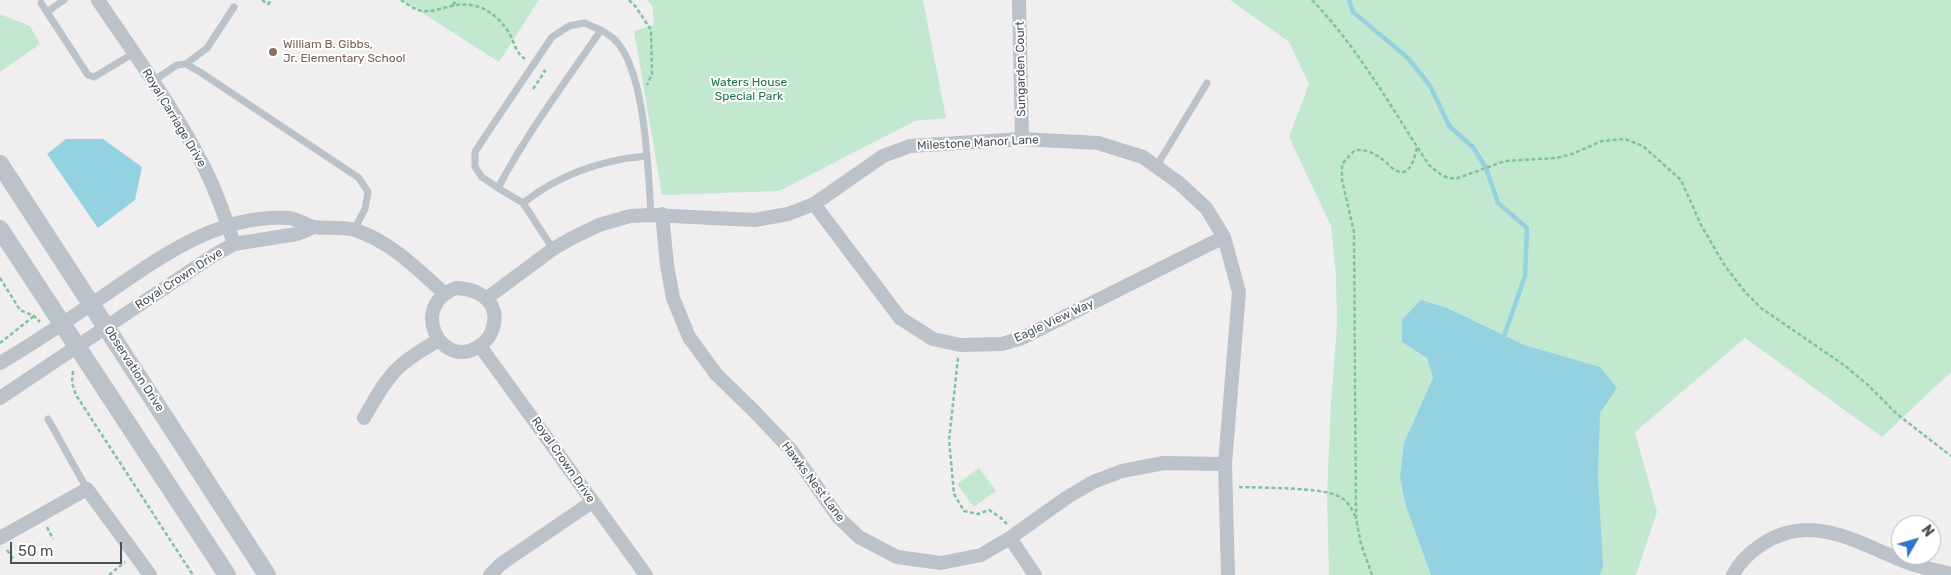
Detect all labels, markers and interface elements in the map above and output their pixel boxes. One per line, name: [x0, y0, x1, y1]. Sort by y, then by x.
street label: Sungarden Court: [1013, 21, 1029, 117]
place label: William B. Gibbs, Jr. Elementary School: [283, 38, 405, 66]
marker: William B. Gibbs, Jr. Elementary School: [267, 46, 279, 58]
street label: Royal Carriage Drive: [139, 66, 209, 170]
park label: Waters House Special Park: [711, 76, 787, 104]
street label: Milestone Manor Lane: [917, 133, 1039, 153]
street label: Royal Crown Drive: [133, 245, 225, 313]
street label: Eagle View Way: [1012, 296, 1096, 346]
street label: Observation Drive: [101, 323, 167, 415]
street label: Royal Crown Drive: [528, 414, 598, 506]
street label: Hawks Nest Lane: [778, 439, 848, 525]
north arrow: [1891, 515, 1941, 565]
text: N: [1918, 522, 1937, 540]
scale bar: [12, 532, 125, 564]
text: 50 m: [18, 542, 53, 560]

